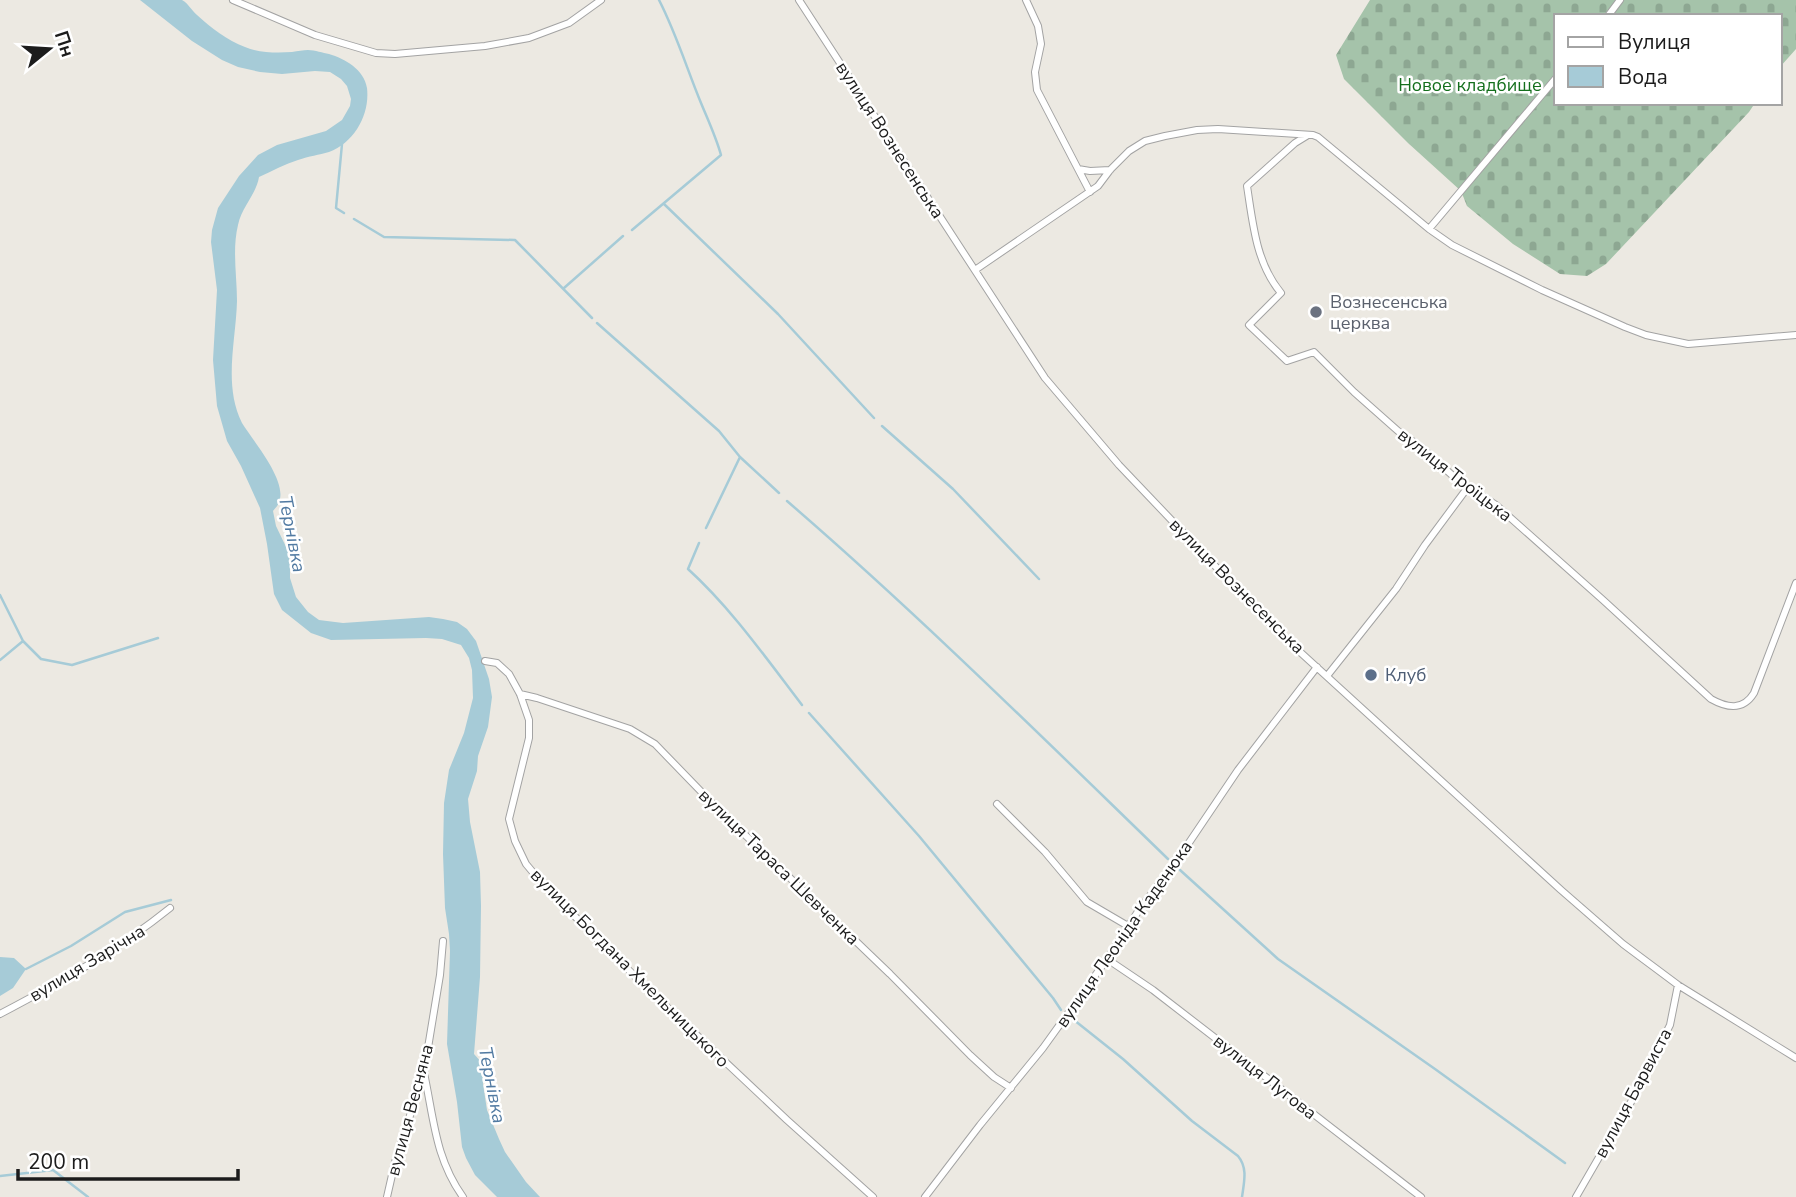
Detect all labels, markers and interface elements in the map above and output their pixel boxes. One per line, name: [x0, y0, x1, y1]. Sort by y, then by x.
north arrow: [14, 14, 84, 84]
legend: [1554, 14, 1782, 105]
text: Пн: [48, 28, 81, 61]
text: Вулиця: [1618, 28, 1691, 56]
street label: вулиця Вознесенська: [830, 57, 950, 223]
text: Вода: [1618, 63, 1668, 91]
park label: Новое кладбище: [1398, 73, 1542, 97]
place label: Вознесенська церква: [1330, 290, 1448, 335]
marker: Вознесенська церква: [1308, 304, 1324, 320]
street label: вулиця Троїцька: [1393, 423, 1517, 527]
water label: Тернівка: [272, 493, 312, 575]
street label: вулиця Вознесенська: [1164, 513, 1310, 659]
place label: Клуб: [1385, 663, 1427, 687]
marker: Клуб: [1363, 667, 1379, 683]
street label: вулиця Тараса Шевченка: [693, 784, 865, 950]
street label: вулиця Леоніда Каденюка: [1050, 836, 1198, 1032]
street label: вулиця Богдана Хмельницького: [525, 863, 735, 1073]
street label: вулиця Зарічна: [25, 919, 149, 1007]
street label: вулиця Барвиста: [1589, 1024, 1677, 1162]
street label: вулиця Лугова: [1208, 1029, 1322, 1125]
street label: вулиця Весняна: [381, 1041, 439, 1179]
water label: Тернівка: [472, 1044, 512, 1126]
scale bar: [18, 1138, 238, 1182]
text: 200 m: [28, 1148, 89, 1176]

